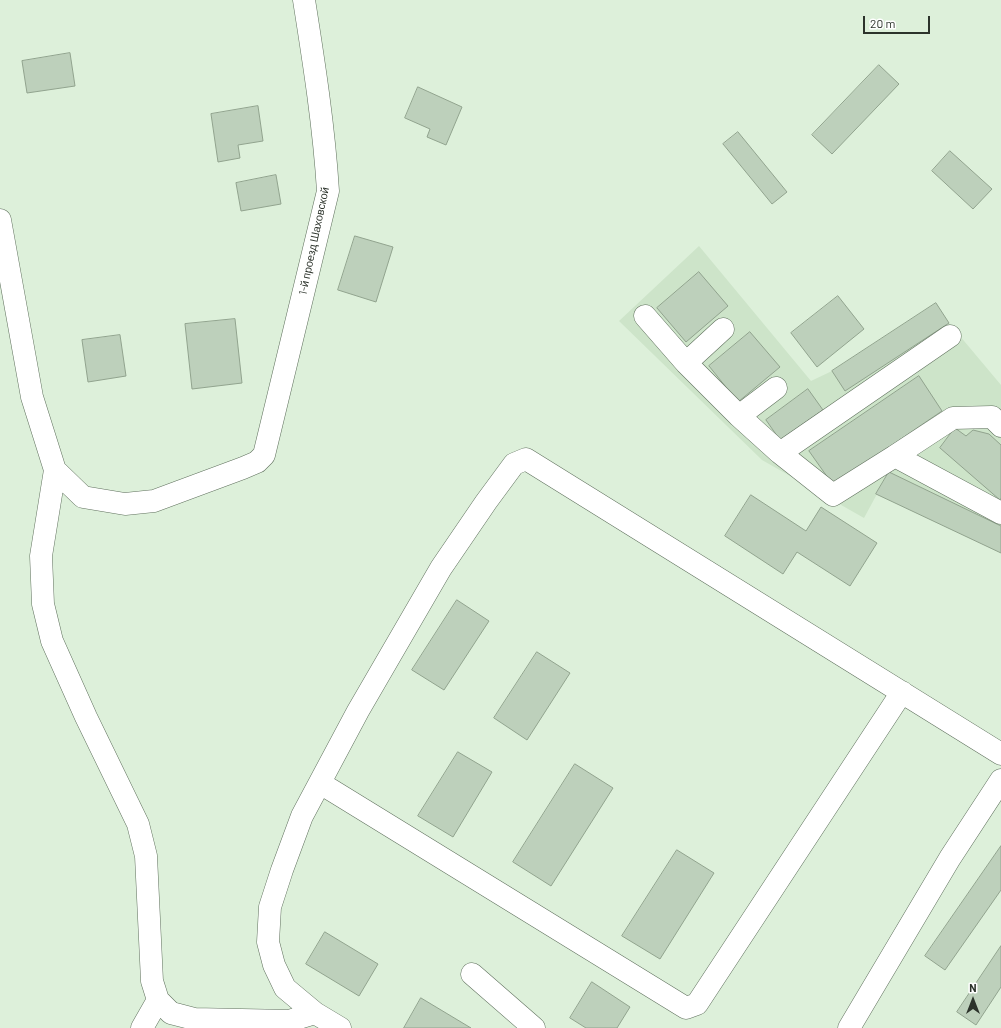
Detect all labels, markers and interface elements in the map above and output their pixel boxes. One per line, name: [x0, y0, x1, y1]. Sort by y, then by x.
scale bar: [865, 8, 932, 34]
text: 20 m: [870, 16, 896, 30]
street label: 1-й проезд Шаховской: [296, 186, 332, 296]
north arrow: [953, 980, 993, 1020]
text: N: [969, 981, 977, 994]

